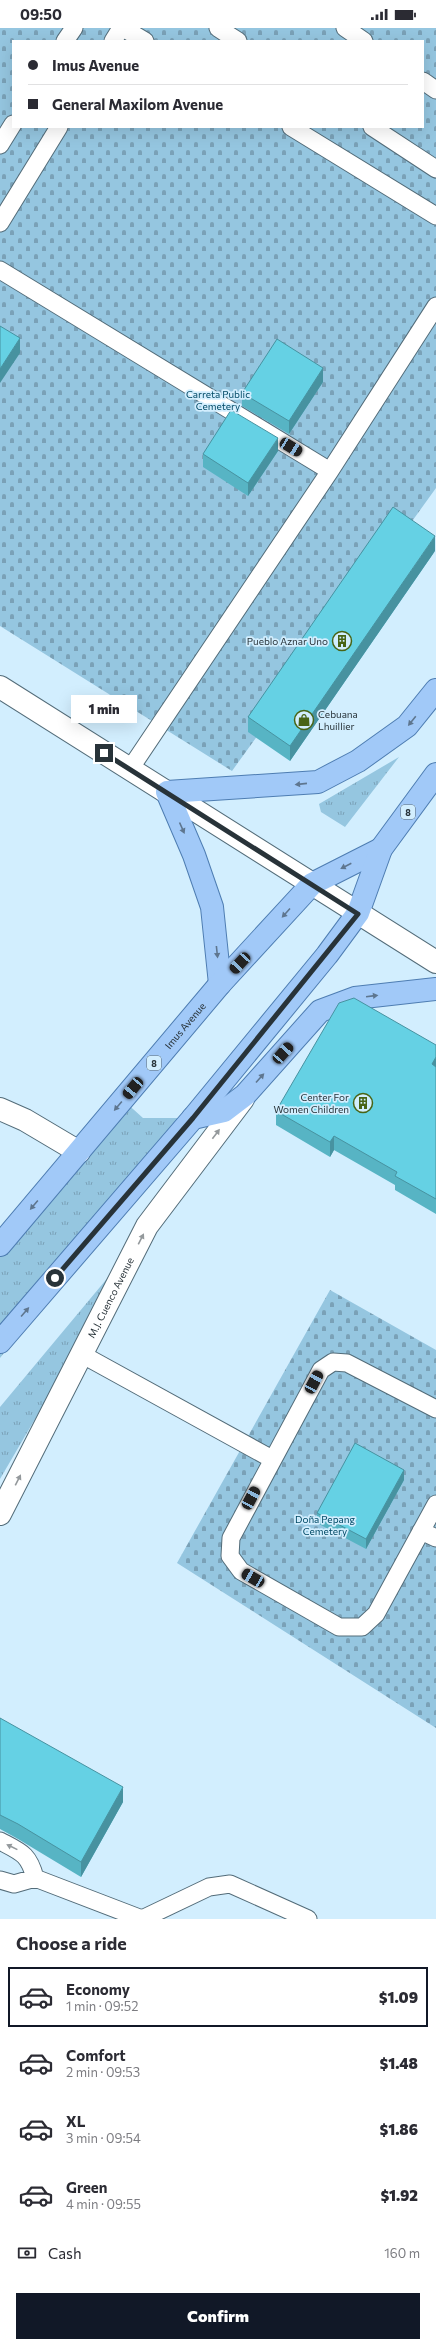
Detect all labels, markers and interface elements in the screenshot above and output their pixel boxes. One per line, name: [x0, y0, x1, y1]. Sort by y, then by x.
text: 09:50: [20, 5, 62, 23]
text: Imus Avenue: [52, 56, 139, 74]
text: General Maxilom Avenue: [52, 95, 223, 113]
park label: Carreta Public Cemetery: [186, 388, 250, 412]
car: [278, 436, 304, 458]
building icon: Pueblo Aznar Uno: [331, 630, 353, 652]
place label: Pueblo Aznar Uno: [247, 635, 328, 647]
callout: 1 min: [71, 695, 137, 723]
text: 1 min: [88, 701, 120, 717]
place label: Cebuana Lhuillier: [318, 708, 358, 732]
shop icon: Cebuana Lhuillier: [293, 709, 315, 731]
one-way arrow: [407, 715, 416, 726]
route end: [95, 744, 113, 762]
one-way arrow: [295, 781, 307, 787]
road number: 8: [401, 805, 415, 819]
one-way arrow: [180, 823, 186, 835]
one-way arrow: [341, 863, 352, 870]
one-way arrow: [281, 908, 290, 918]
one-way arrow: [214, 946, 220, 958]
car: [227, 950, 253, 976]
one-way arrow: [366, 993, 378, 999]
street label: Imus Avenue: [162, 1000, 208, 1051]
car: [271, 1040, 295, 1066]
road number: 8: [147, 1056, 161, 1070]
one-way arrow: [256, 1073, 265, 1083]
car: [121, 1075, 145, 1101]
place label: Center For Women Children: [274, 1091, 349, 1115]
building icon: Center For Women Children: [352, 1092, 374, 1114]
one-way arrow: [113, 1101, 122, 1111]
one-way arrow: [212, 1128, 221, 1139]
one-way arrow: [29, 1200, 38, 1211]
one-way arrow: [138, 1234, 144, 1245]
street label: M.J. Cuenco Avenue: [85, 1255, 136, 1340]
route start: [46, 1269, 64, 1287]
one-way arrow: [21, 1307, 30, 1318]
car: [303, 1369, 325, 1395]
one-way arrow: [15, 1474, 21, 1486]
car: [240, 1485, 262, 1511]
park label: Doña Pepang Cemetery: [295, 1513, 356, 1537]
car: [240, 1567, 266, 1589]
one-way arrow: [6, 1844, 18, 1850]
text: Choose a ride: [16, 1932, 127, 1954]
icon: car: [18, 1979, 54, 2015]
text: Economy: [66, 1980, 130, 1998]
text: $1.09: [379, 1988, 418, 2006]
text: 1 min · 09:52: [66, 1998, 138, 2014]
icon: car: [18, 2045, 54, 2081]
text: Comfort: [66, 2046, 126, 2064]
text: $1.48: [379, 2054, 418, 2072]
text: 2 min · 09:53: [66, 2064, 140, 2080]
icon: car: [18, 2111, 54, 2147]
text: XL: [66, 2112, 85, 2130]
text: $1.86: [380, 2120, 418, 2138]
text: 3 min · 09:54: [66, 2130, 141, 2146]
icon: car: [18, 2177, 54, 2213]
text: Green: [66, 2178, 107, 2196]
text: $1.92: [380, 2186, 418, 2204]
text: 4 min · 09:55: [66, 2196, 141, 2212]
icon: cash: [16, 2242, 38, 2264]
text: Cash: [48, 2244, 82, 2262]
text: 160 m: [384, 2245, 420, 2261]
button: Confirm: [16, 2293, 420, 2339]

